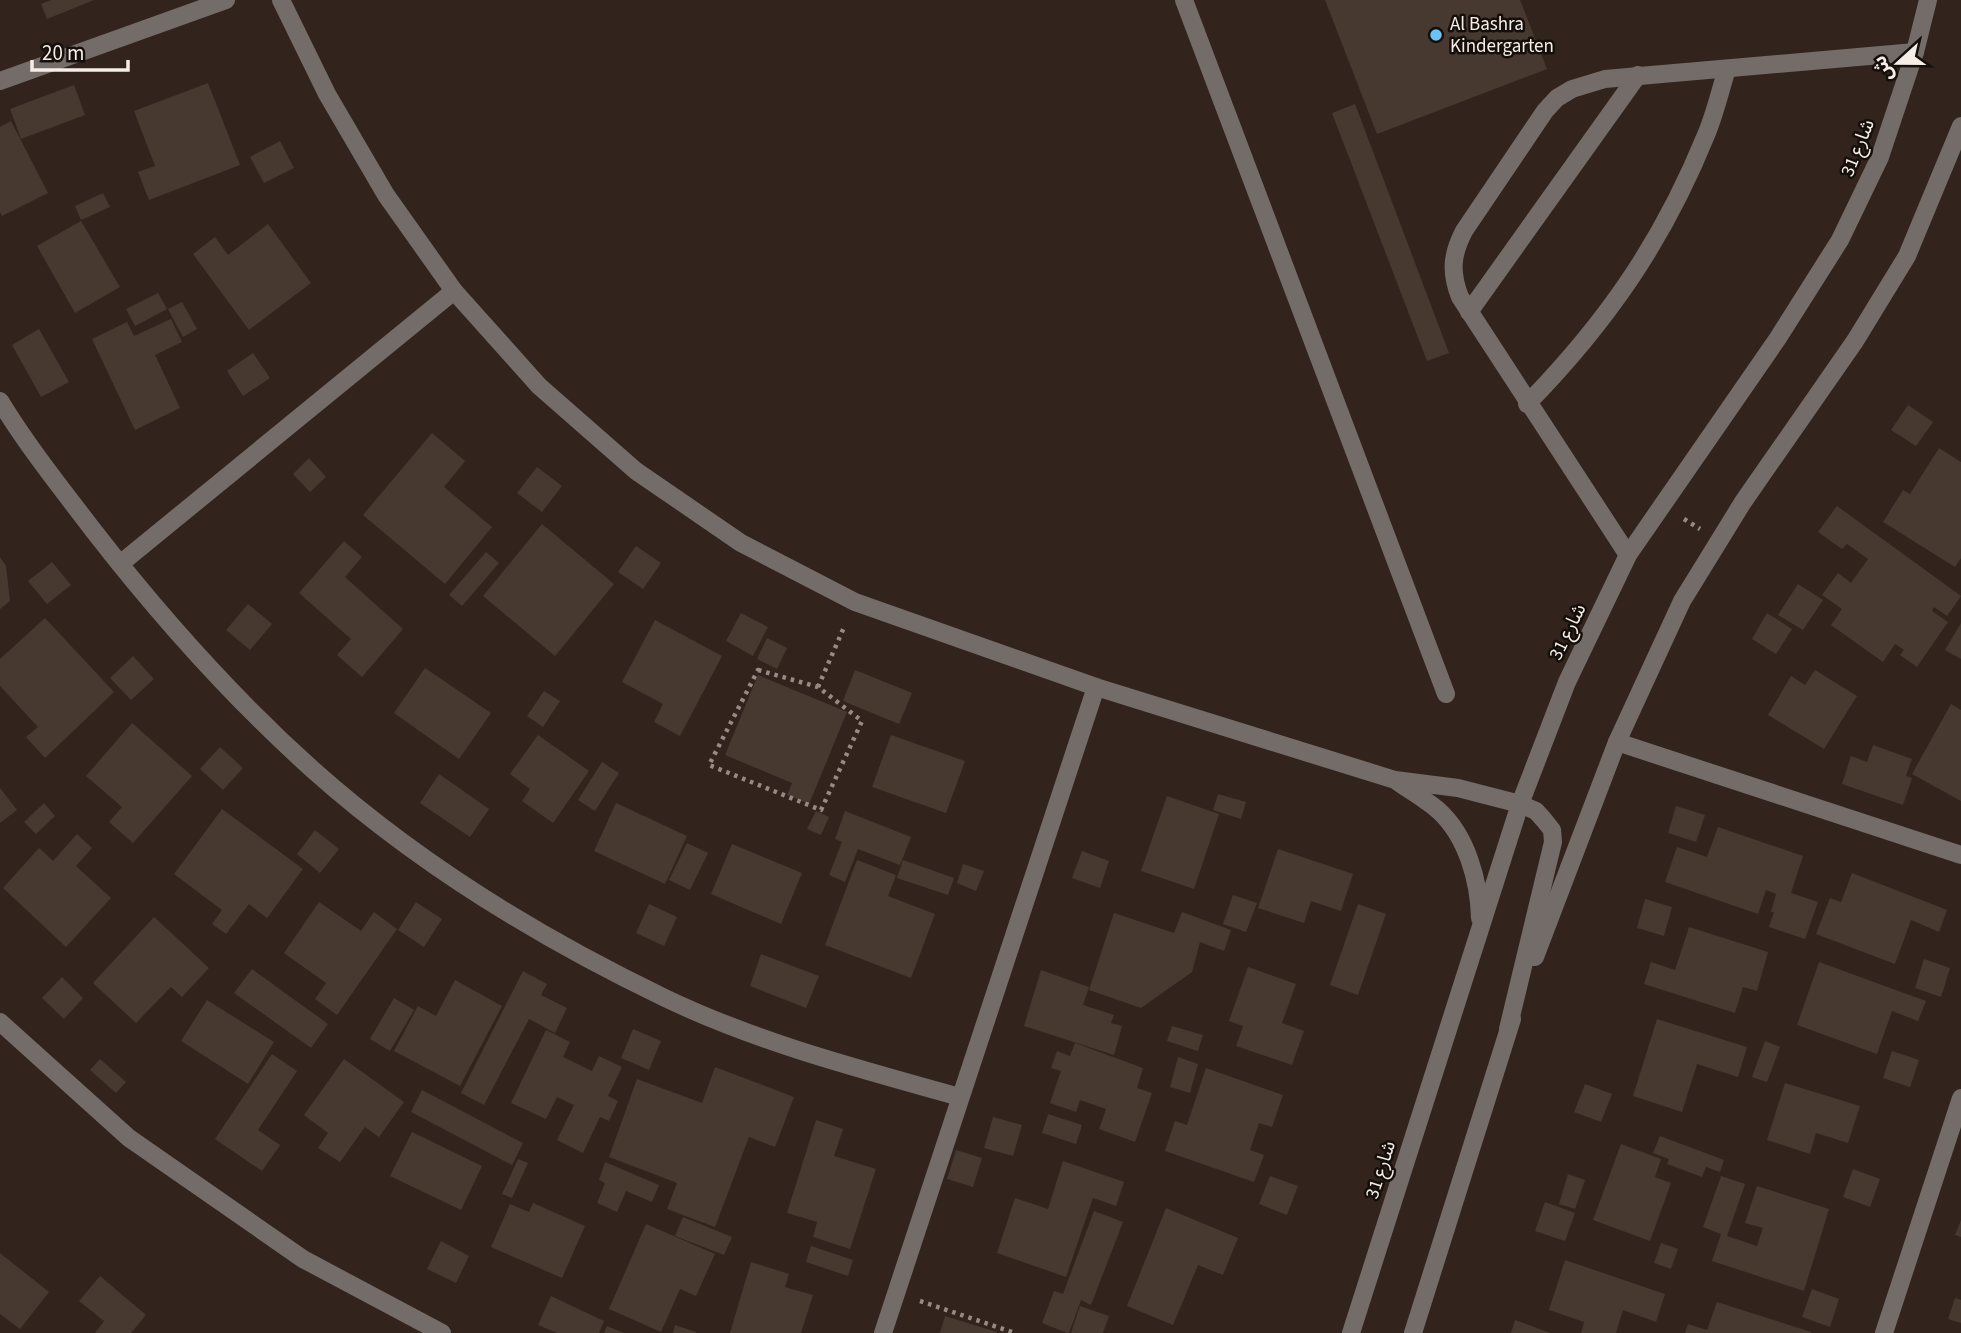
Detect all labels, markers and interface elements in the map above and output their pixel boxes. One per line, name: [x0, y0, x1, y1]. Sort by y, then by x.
place label: Al Bashra Kindergarten: [1450, 11, 1554, 60]
marker: Al Bashra Kindergarten: [1428, 27, 1444, 43]
scale bar: [32, 28, 128, 72]
north arrow: [1863, 28, 1933, 98]
text: 20 m: [42, 38, 84, 68]
text: ش: [1866, 52, 1901, 86]
street label: شارع 31: [1834, 115, 1882, 181]
street label: شارع 31: [1543, 599, 1593, 665]
street label: شارع 31: [1359, 1137, 1403, 1203]

